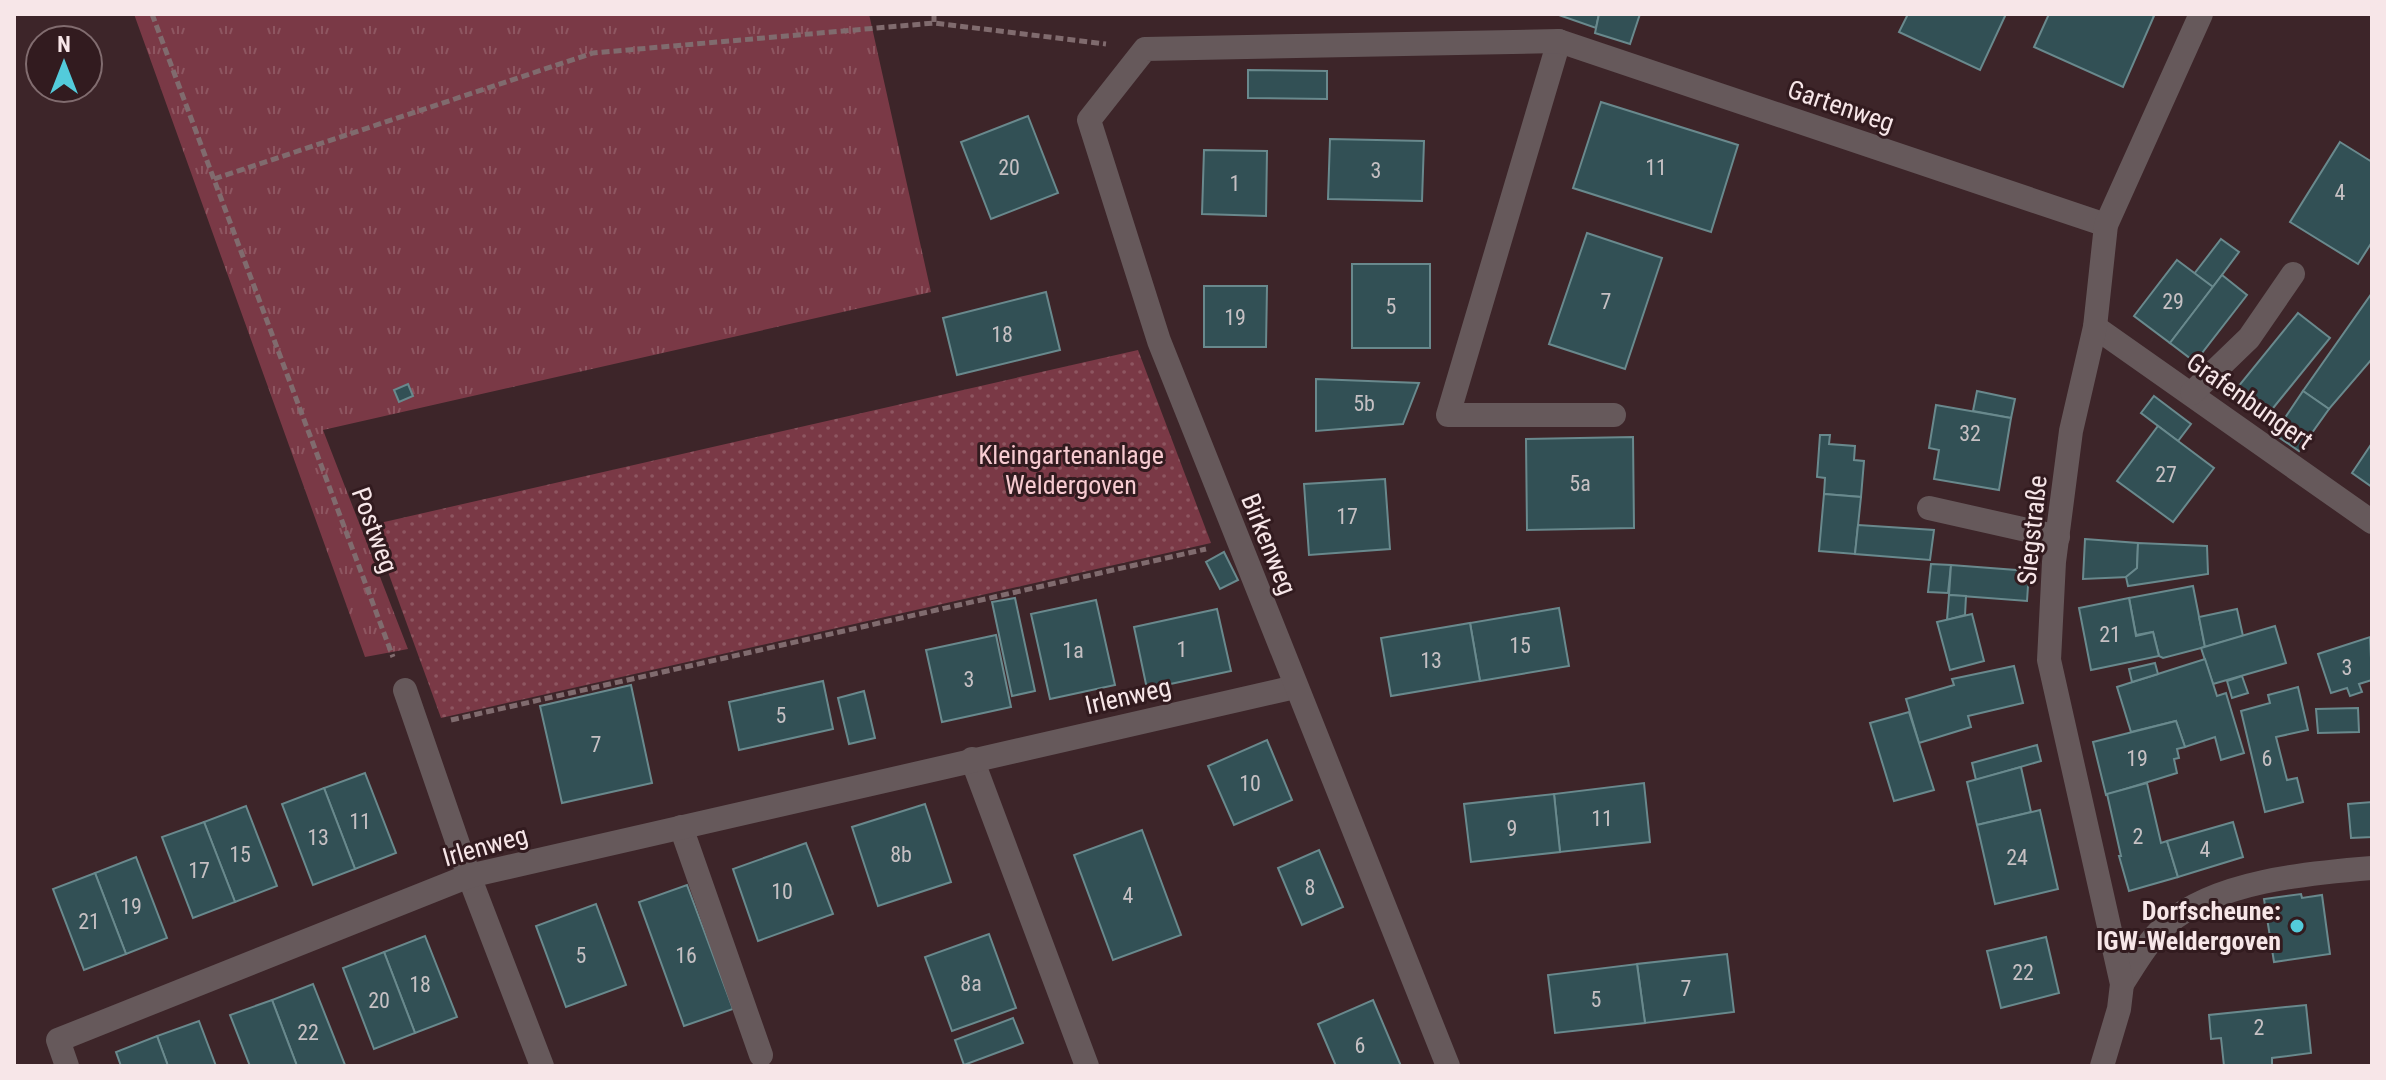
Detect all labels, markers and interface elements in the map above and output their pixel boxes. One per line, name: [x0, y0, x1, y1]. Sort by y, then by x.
north arrow: [24, 24, 104, 104]
text: N: [57, 32, 71, 57]
street label: Gartenweg: [1784, 74, 1898, 138]
house number: 20: [998, 155, 1020, 180]
house number: 11: [1645, 155, 1667, 180]
house number: 3: [1371, 158, 1381, 183]
house number: 1: [1230, 171, 1240, 196]
house number: 4: [2335, 180, 2346, 205]
house number: 7: [1601, 289, 1611, 314]
house number: 29: [2162, 289, 2184, 314]
house number: 5: [1386, 294, 1396, 319]
house number: 19: [1224, 305, 1246, 330]
house number: 18: [991, 322, 1013, 347]
street label: Grafenbungert: [2181, 347, 2319, 455]
house number: 5b: [1353, 391, 1375, 416]
house number: 32: [1959, 421, 1981, 446]
park label: Kleingartenanlage Weldergoven: [978, 440, 1164, 500]
house number: 27: [2155, 462, 2177, 487]
house number: 5a: [1569, 471, 1591, 496]
street label: Siegstraße: [2011, 474, 2053, 586]
street label: Postweg: [346, 483, 404, 577]
street label: Birkenweg: [1235, 489, 1303, 599]
house number: 17: [1336, 504, 1358, 529]
house number: 21: [2099, 622, 2121, 647]
house number: 15: [1509, 633, 1531, 658]
house number: 1: [1177, 637, 1187, 662]
house number: 1a: [1062, 638, 1084, 663]
house number: 13: [1420, 648, 1442, 673]
house number: 3: [2342, 655, 2352, 680]
house number: 3: [964, 667, 974, 692]
street label: Irlenweg: [1082, 672, 1174, 720]
house number: 5: [776, 703, 786, 728]
house number: 7: [591, 732, 601, 757]
house number: 19: [2126, 746, 2148, 771]
house number: 6: [2262, 746, 2272, 771]
house number: 10: [1239, 771, 1261, 796]
house number: 11: [1591, 806, 1613, 831]
house number: 11: [349, 809, 371, 834]
house number: 9: [1507, 816, 1517, 841]
street label: Irlenweg: [439, 820, 531, 872]
house number: 2: [2133, 824, 2143, 849]
house number: 13: [307, 825, 329, 850]
house number: 4: [2200, 837, 2211, 862]
house number: 15: [229, 842, 251, 867]
house number: 8b: [890, 842, 912, 867]
house number: 24: [2006, 845, 2028, 870]
house number: 17: [188, 858, 210, 883]
house number: 8: [1305, 875, 1315, 900]
house number: 10: [771, 879, 793, 904]
house number: 4: [1123, 883, 1134, 908]
house number: 19: [120, 894, 142, 919]
place label: Dorfscheune: IGW-Weldergoven: [2096, 896, 2281, 956]
house number: 21: [78, 909, 100, 934]
marker: Dorfscheune: IGW-Weldergoven: [2288, 917, 2306, 935]
house number: 5: [576, 943, 586, 968]
house number: 16: [675, 943, 697, 968]
house number: 22: [2012, 960, 2034, 985]
house number: 8a: [960, 971, 982, 996]
house number: 18: [409, 972, 431, 997]
house number: 7: [1681, 976, 1691, 1001]
house number: 5: [1591, 987, 1601, 1012]
house number: 20: [368, 988, 390, 1013]
house number: 2: [2254, 1015, 2264, 1040]
house number: 22: [297, 1020, 319, 1045]
house number: 6: [1355, 1033, 1365, 1058]

